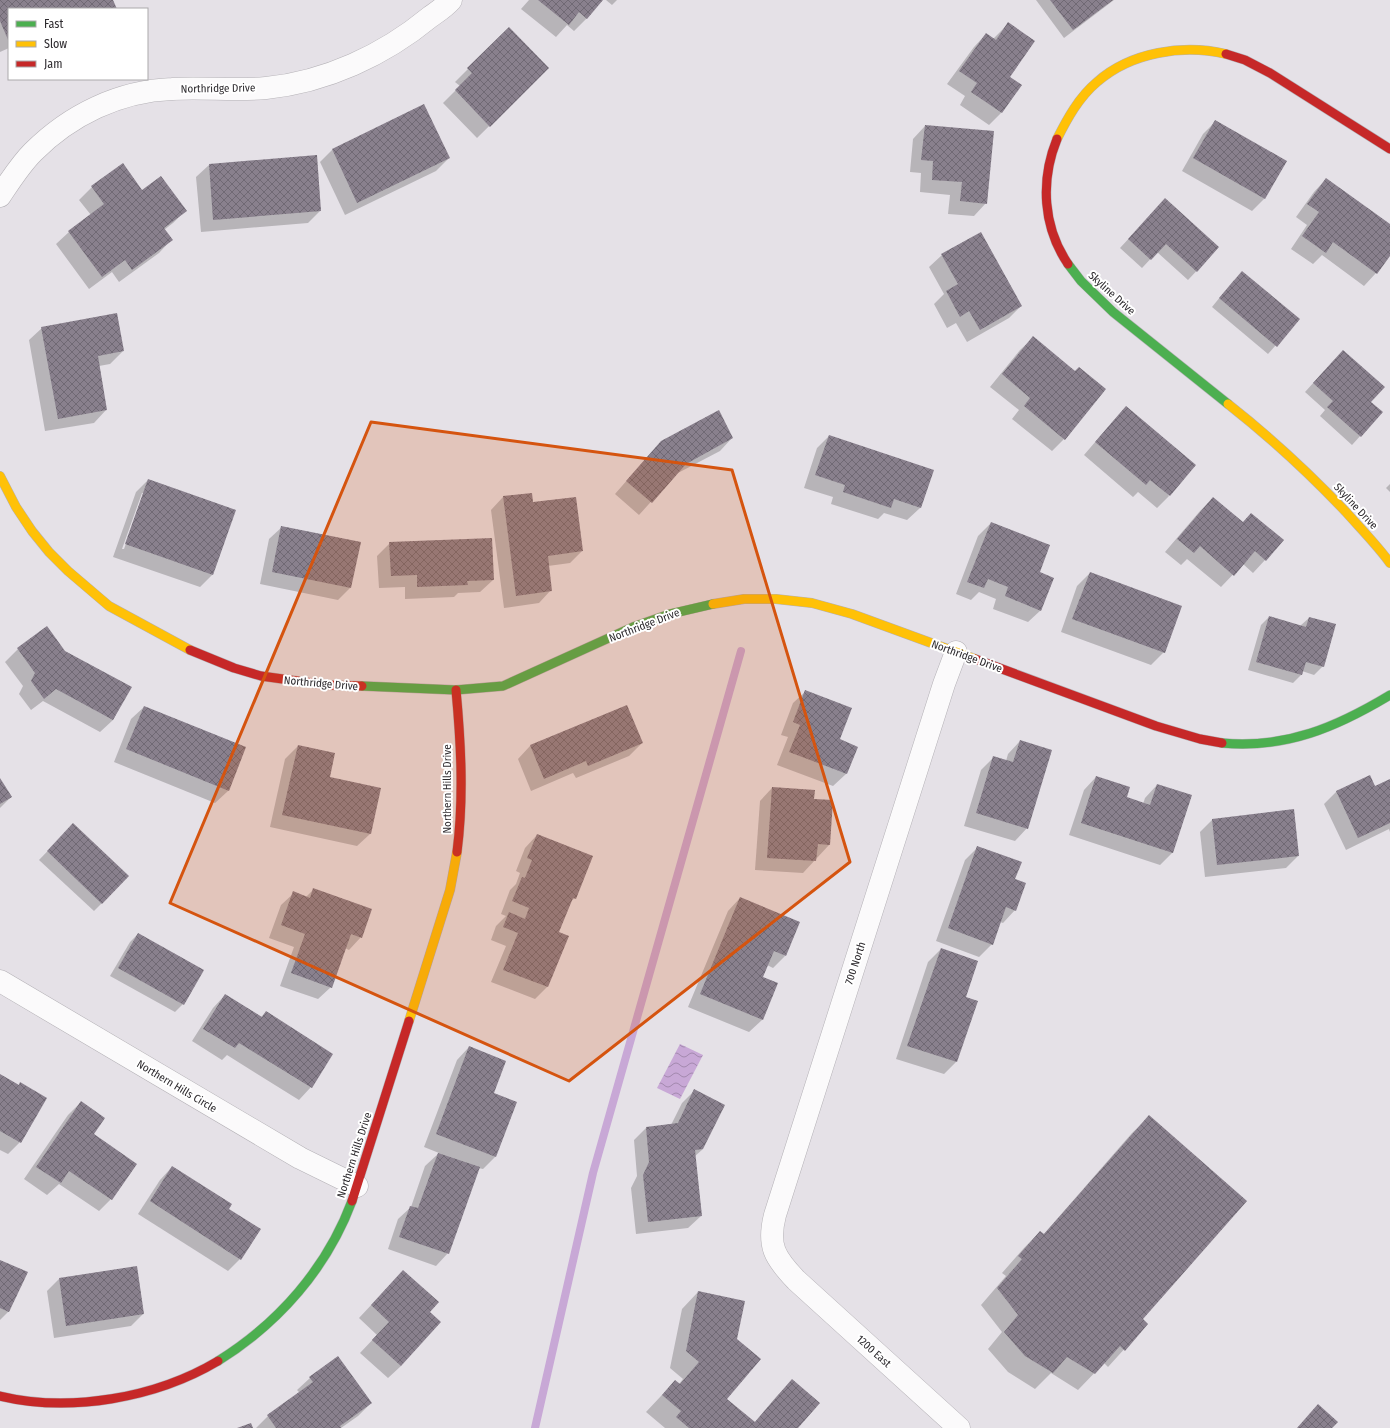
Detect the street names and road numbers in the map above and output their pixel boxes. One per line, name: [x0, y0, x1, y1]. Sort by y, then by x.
street label: Northridge Drive: [181, 81, 255, 96]
street label: Skyline Drive: [1086, 269, 1138, 318]
street label: Skyline Drive: [1331, 481, 1380, 532]
street label: Northridge Drive: [607, 606, 681, 645]
street label: Northridge Drive: [930, 638, 1004, 675]
street label: Northridge Drive: [283, 674, 359, 693]
street label: Northern Hills Drive: [441, 744, 454, 834]
street label: 700 North: [842, 940, 868, 986]
street label: Northern Hills Circle: [134, 1057, 219, 1115]
street label: Northern Hills Drive: [335, 1111, 374, 1200]
street label: 1200 East: [854, 1333, 894, 1370]

